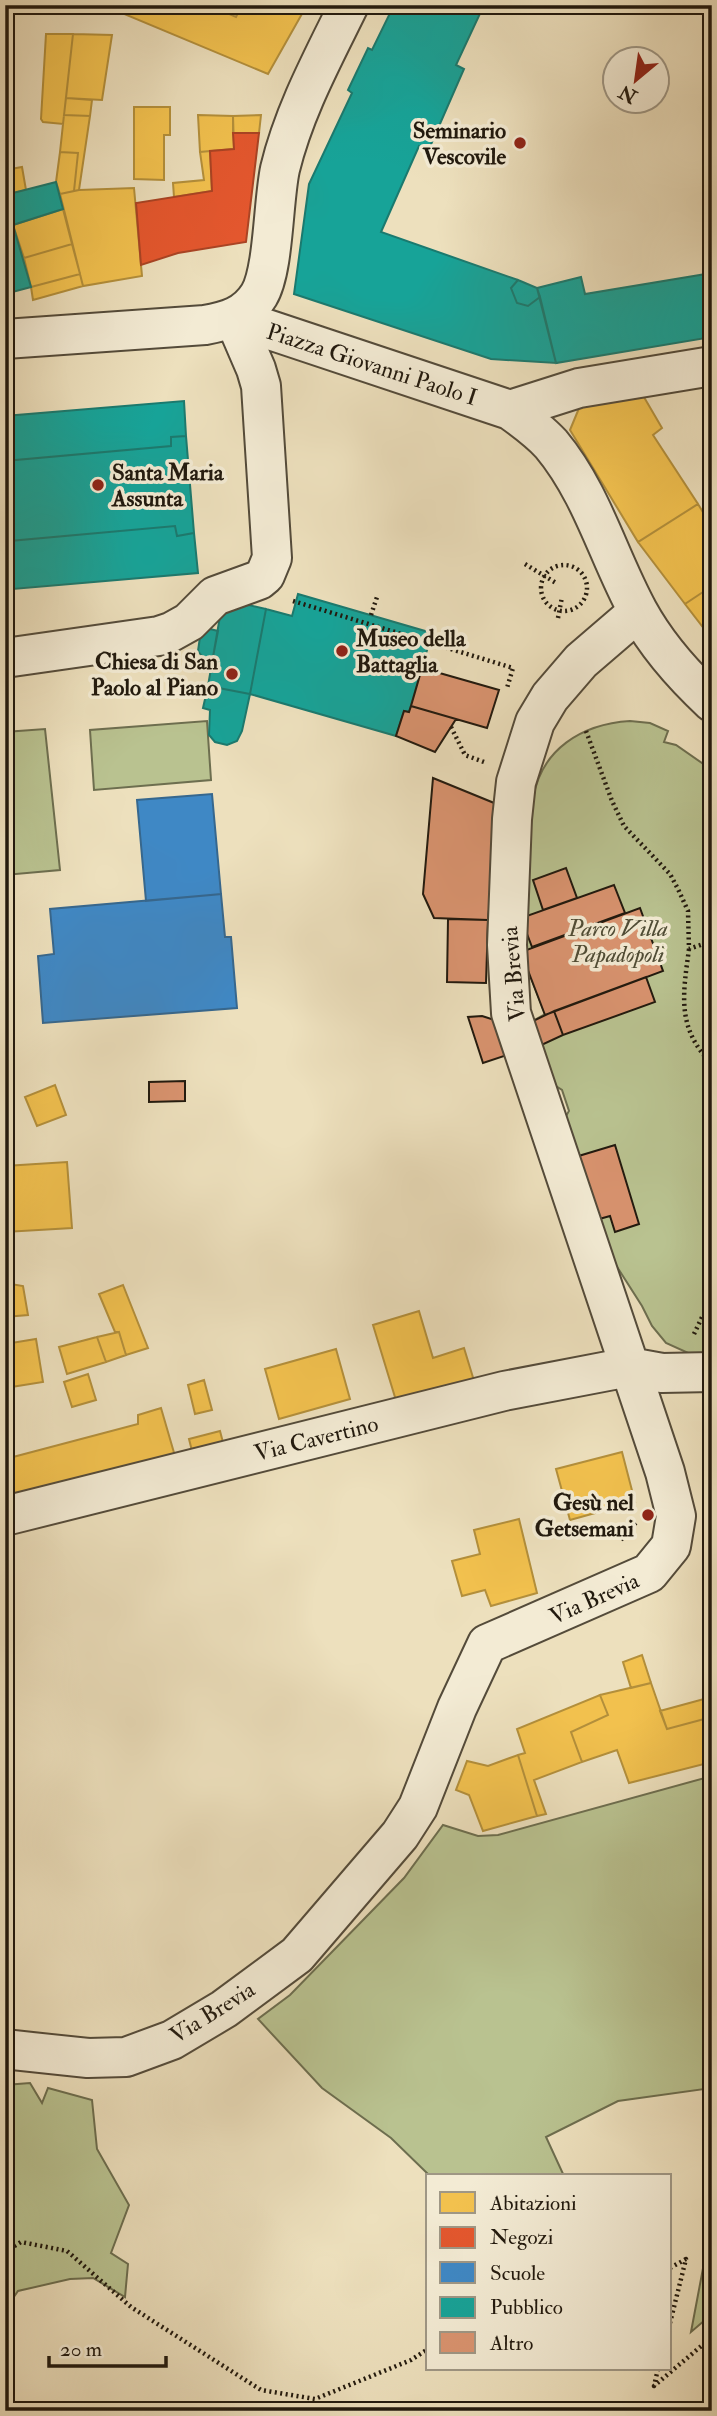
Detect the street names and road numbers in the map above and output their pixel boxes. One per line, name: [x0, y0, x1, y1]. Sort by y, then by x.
street label: Piazza Giovanni Paolo I: [263, 317, 481, 412]
street label: Via Brevia: [495, 925, 532, 1023]
street label: Via Cavertino: [251, 1409, 381, 1468]
street label: Via Brevia: [545, 1566, 644, 1631]
street label: Via Brevia: [164, 1975, 261, 2050]

